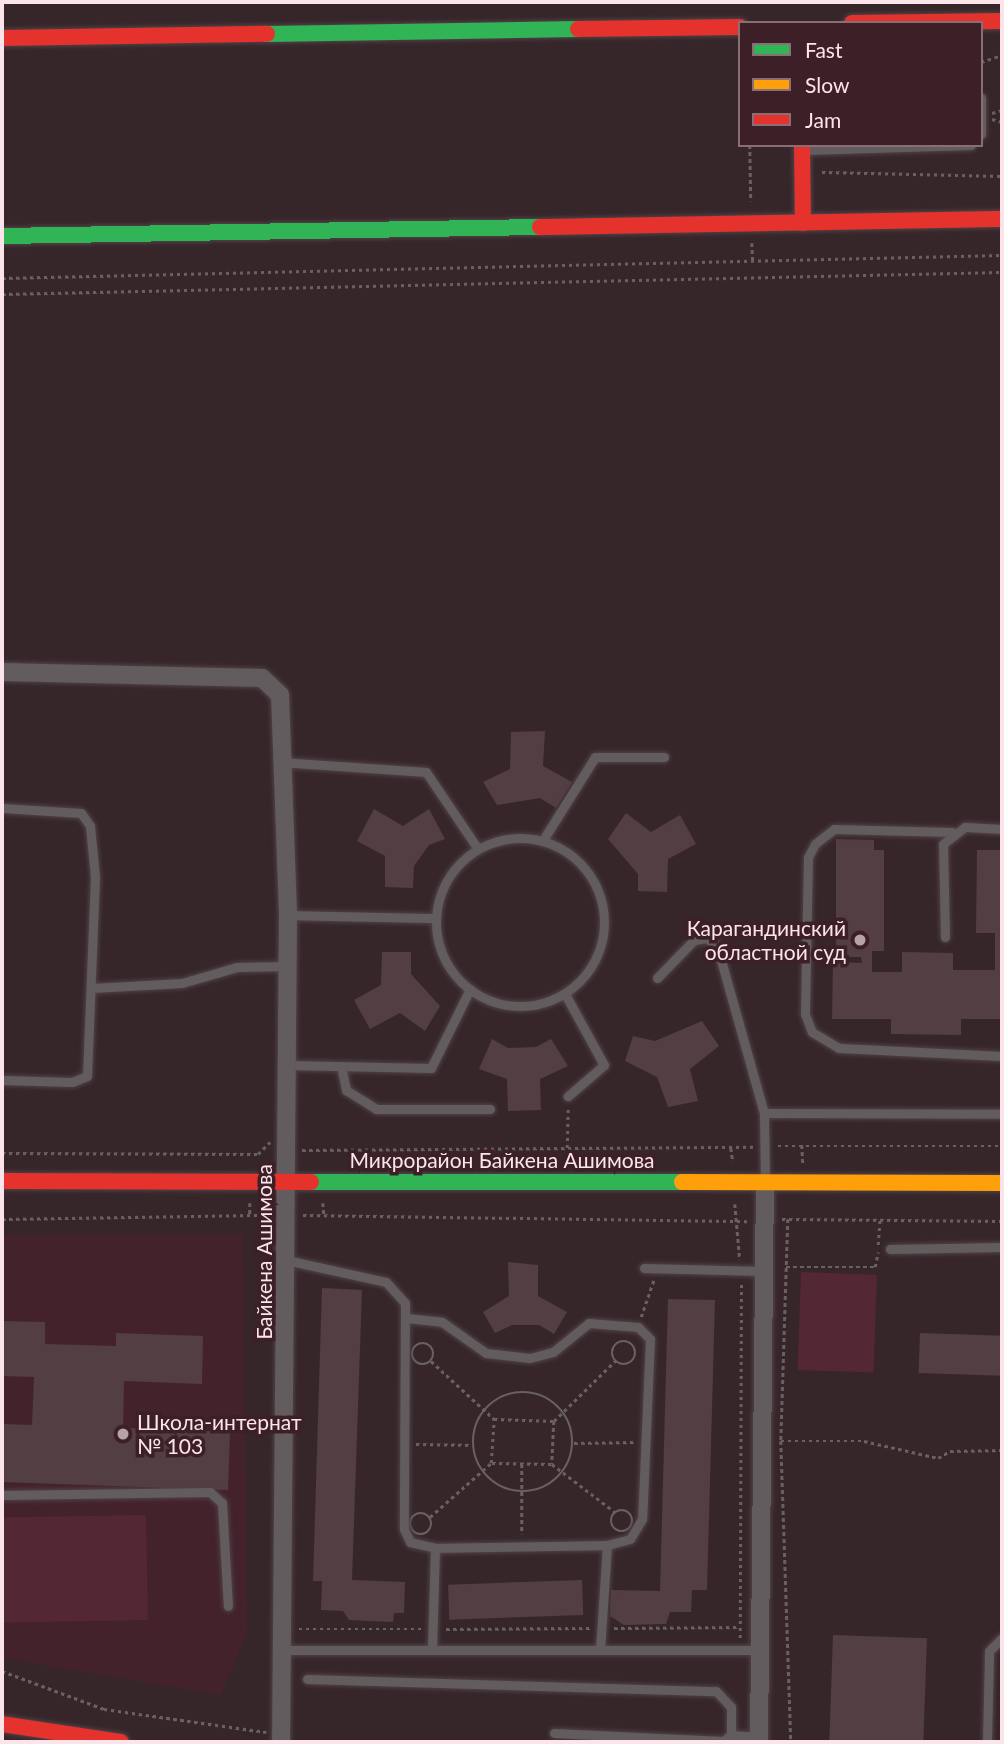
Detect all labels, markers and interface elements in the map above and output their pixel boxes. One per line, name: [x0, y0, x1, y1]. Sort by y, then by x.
legend: [738, 21, 983, 147]
text: Fast: [805, 37, 842, 62]
text: Slow: [805, 72, 849, 97]
text: Jam: [805, 107, 841, 132]
place label: Карагандинский областной суд: [687, 915, 846, 965]
marker: Карагандинский областной суд: [852, 932, 868, 948]
street label: Микрорайон Байкена Ашимова: [349, 1147, 655, 1173]
street label: Байкена Ашимова: [251, 1164, 277, 1340]
place label: Школа-интернат № 103: [137, 1409, 302, 1459]
marker: Школа-интернат № 103: [115, 1426, 131, 1442]

